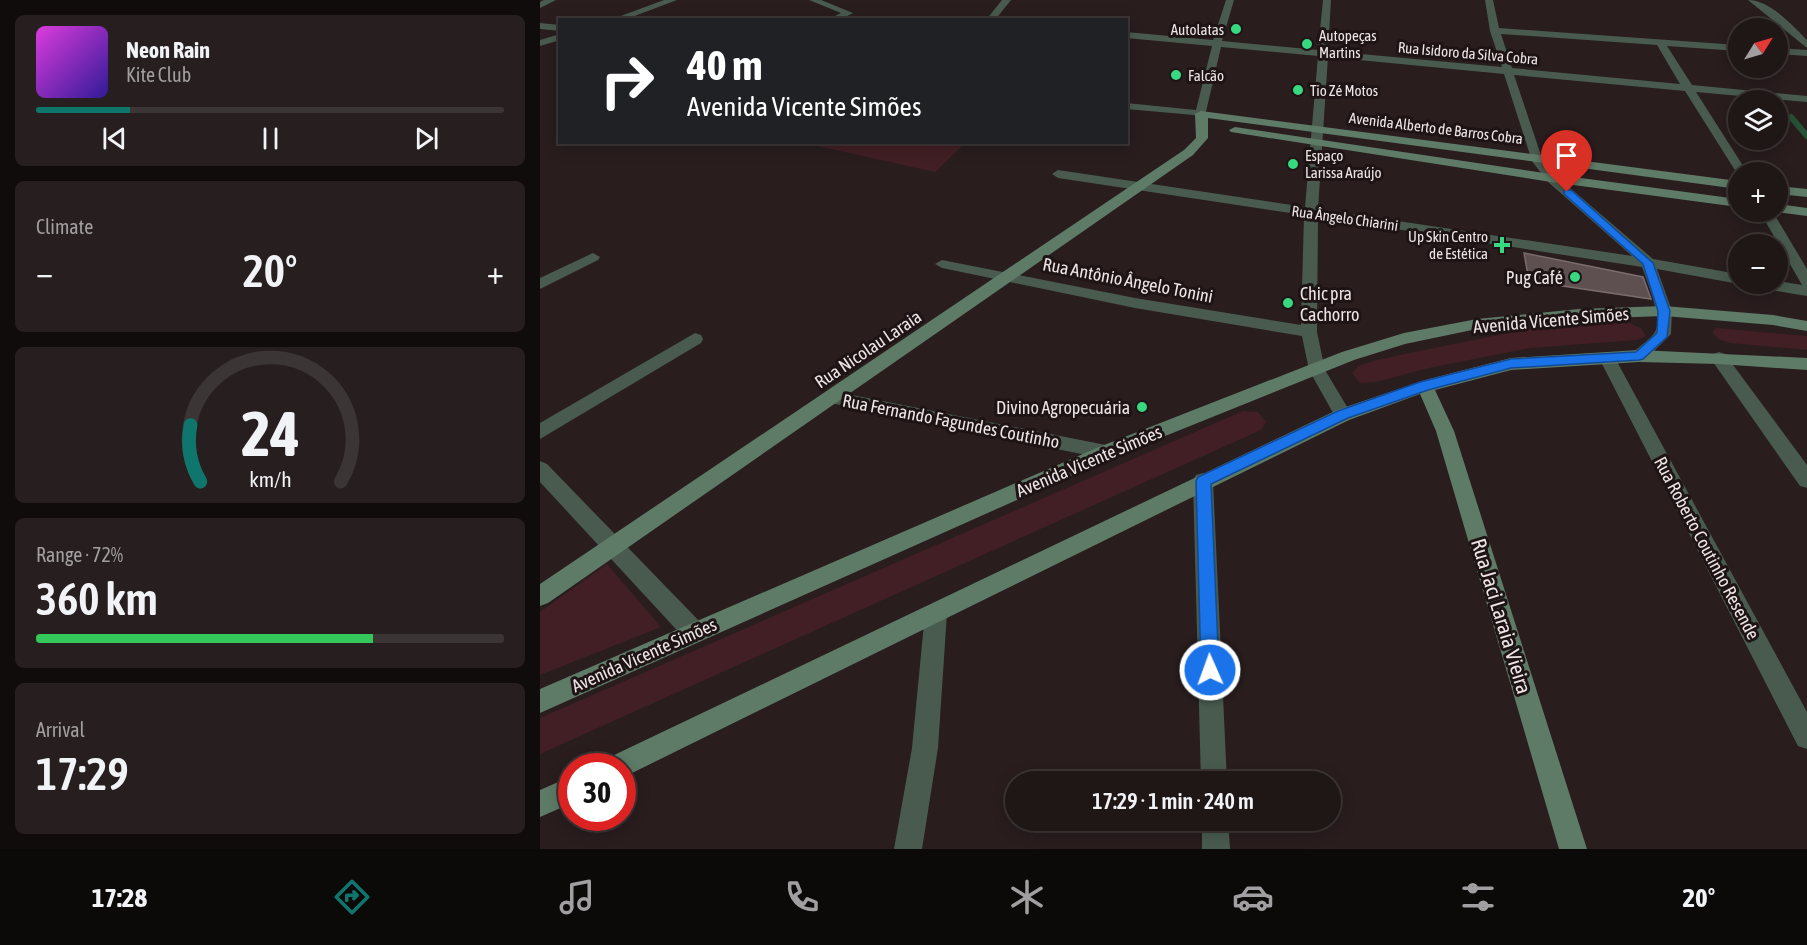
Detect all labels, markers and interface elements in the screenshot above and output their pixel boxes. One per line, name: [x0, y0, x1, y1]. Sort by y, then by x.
north arrow: [1728, 18, 1788, 78]
map controls: [1728, 18, 1788, 294]
place label: Autolatas: [1171, 21, 1224, 38]
marker: Autolatas: [1229, 22, 1243, 36]
place label: Autopeças Martins: [1319, 27, 1376, 61]
text: Neon Rain: [126, 37, 210, 63]
marker: Autopeças Martins: [1300, 37, 1314, 51]
street label: Rua Isidoro da Silva Cobra: [1397, 38, 1539, 68]
text: 40 m: [687, 41, 762, 89]
icon: right: [588, 42, 666, 120]
text: Kite Club: [126, 63, 191, 86]
place label: Falcão: [1188, 67, 1224, 84]
marker: Falcão: [1169, 68, 1183, 82]
place label: Tio Zé Motos: [1310, 82, 1378, 99]
marker: Tio Zé Motos: [1291, 83, 1305, 97]
button: layers: [1728, 90, 1788, 150]
text: Avenida Vicente Simões: [687, 91, 921, 122]
street label: Avenida Alberto de Barros Cobra: [1348, 109, 1524, 147]
icon: previous: [98, 122, 131, 155]
icon: pause: [254, 122, 287, 155]
icon: next: [410, 122, 443, 155]
pin: [1541, 130, 1592, 192]
icon: arrive: [1550, 139, 1583, 172]
place label: Espaço Larissa Araújo: [1305, 147, 1381, 181]
marker: Espaço Larissa Araújo: [1286, 157, 1300, 171]
button: +: [1728, 162, 1788, 222]
street label: Rua Ângelo Chiarini: [1291, 202, 1399, 234]
text: Climate: [36, 215, 93, 238]
place label: Up Skin Centro de Estética: [1408, 228, 1488, 262]
button: −: [1728, 234, 1788, 294]
marker: Up Skin Centro de Estética: [1493, 236, 1511, 254]
text: 20°: [243, 245, 297, 297]
text: −: [36, 253, 53, 291]
text: +: [487, 253, 504, 291]
street label: Rua Antônio Ângelo Tonini: [1041, 253, 1215, 307]
place label: Pug Café: [1506, 267, 1563, 288]
marker: Pug Café: [1568, 270, 1582, 284]
place label: Chic pra Cachorro: [1300, 283, 1359, 325]
marker: Chic pra Cachorro: [1281, 296, 1295, 310]
street label: Avenida Vicente Simões: [1472, 303, 1630, 337]
street label: Rua Nicolau Laraia: [811, 306, 925, 392]
street label: Rua Fernando Fagundes Coutinho: [841, 390, 1061, 452]
place label: Divino Agropecuária: [996, 397, 1130, 418]
text: 24: [241, 398, 299, 469]
marker: Divino Agropecuária: [1135, 400, 1149, 414]
street label: Avenida Vicente Simões: [1013, 421, 1165, 501]
street label: Rua Roberto Coutinho Resende: [1650, 453, 1764, 643]
text: km/h: [249, 467, 291, 492]
street label: Rua Jaci Laraia Vieira: [1467, 535, 1537, 697]
text: Range · 72%: [36, 543, 123, 566]
text: 360 km: [36, 573, 158, 625]
street label: Avenida Vicente Simões: [568, 614, 720, 696]
position arrow: [1178, 638, 1242, 702]
text: Arrival: [36, 718, 85, 741]
text: 17:29: [36, 748, 129, 800]
speed limit sign: 30: [558, 753, 636, 831]
text: 17:29 · 1 min · 240 m: [1092, 788, 1254, 814]
icon: directions: [331, 876, 373, 918]
icon: music: [556, 876, 598, 918]
icon: phone: [781, 876, 823, 918]
icon: climate: [1006, 876, 1048, 918]
icon: car: [1232, 876, 1274, 918]
icon: filters: [1457, 876, 1499, 918]
text: 17:28: [92, 882, 147, 913]
text: 20°: [1682, 882, 1715, 913]

